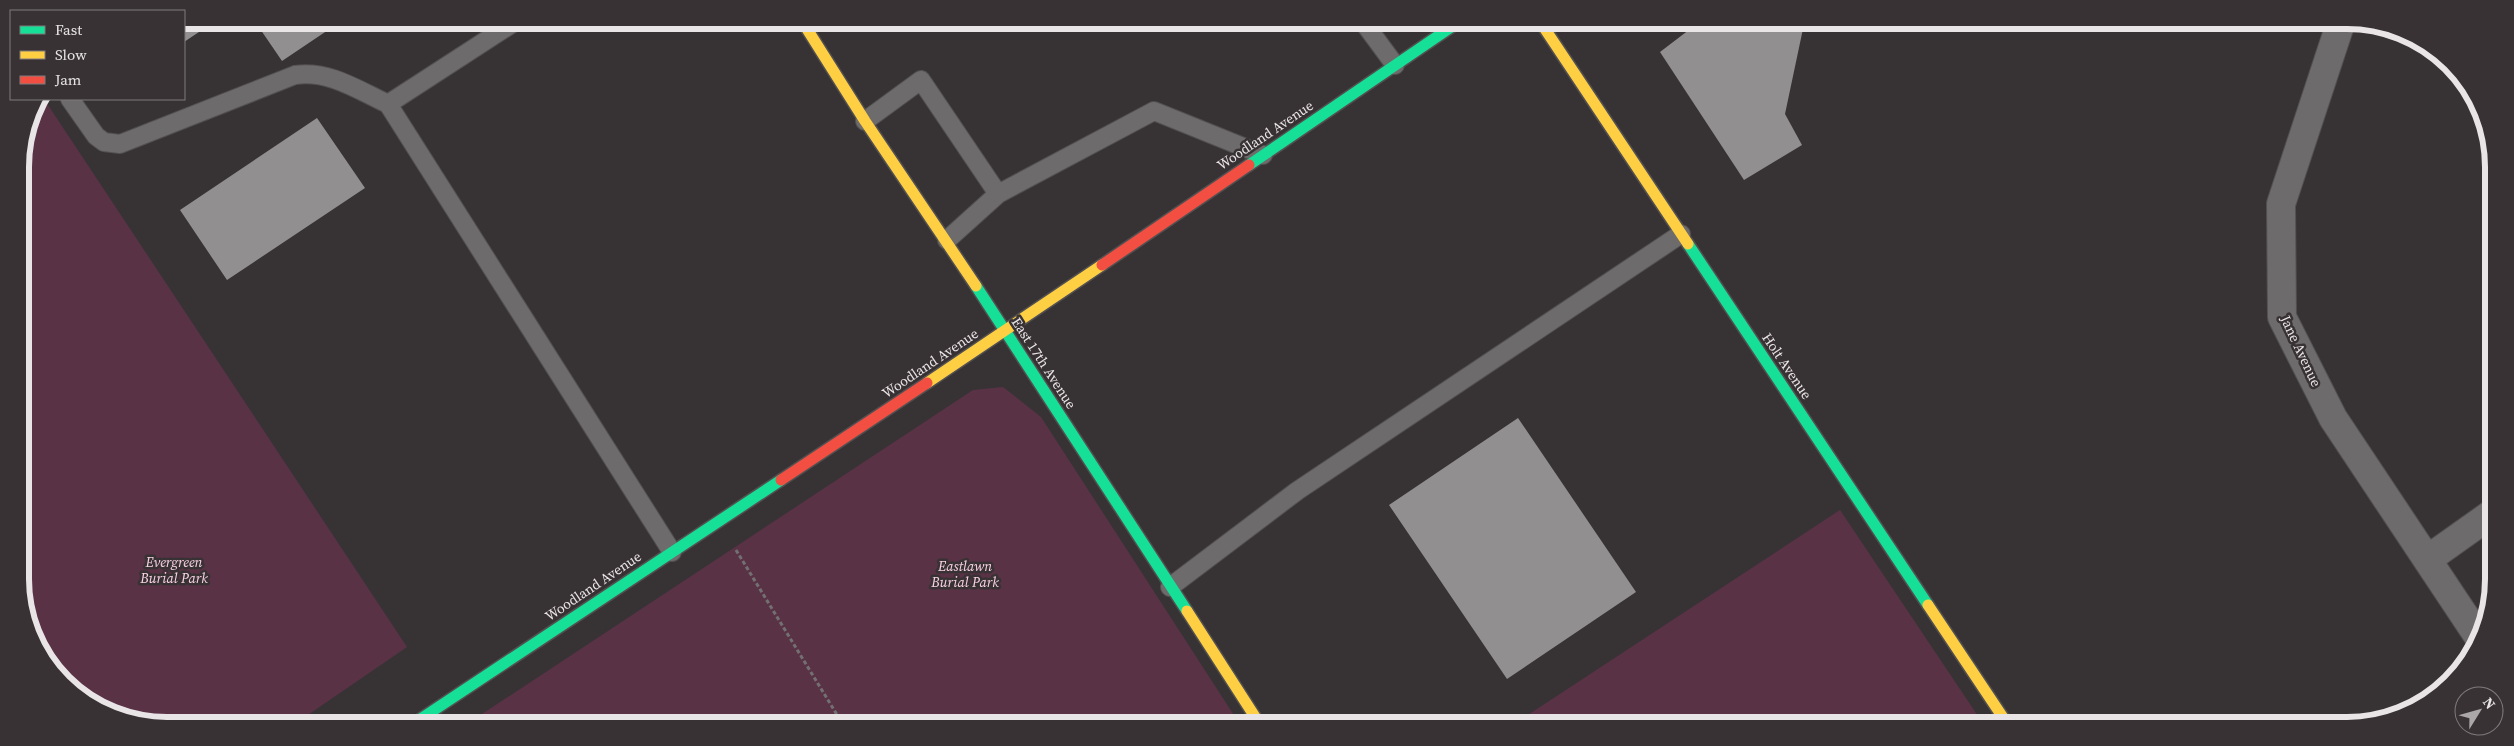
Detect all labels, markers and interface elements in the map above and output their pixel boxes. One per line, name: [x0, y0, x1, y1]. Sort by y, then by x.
legend: [10, 10, 185, 100]
text: Fast: [55, 19, 82, 40]
text: Slow: [55, 44, 87, 65]
text: Jam: [54, 69, 82, 90]
street label: Woodland Avenue: [1213, 95, 1317, 175]
street label: Jane Avenue: [2275, 311, 2326, 390]
street label: East 17th Avenue: [1007, 313, 1081, 413]
street label: Woodland Avenue: [878, 323, 982, 403]
street label: Holt Avenue: [1757, 329, 1817, 403]
street label: Woodland Avenue: [541, 546, 645, 626]
park label: Evergreen Burial Park: [139, 552, 208, 588]
park label: Eastlawn Burial Park: [930, 556, 999, 592]
north arrow: [2454, 686, 2504, 736]
text: N: [2478, 693, 2500, 713]

